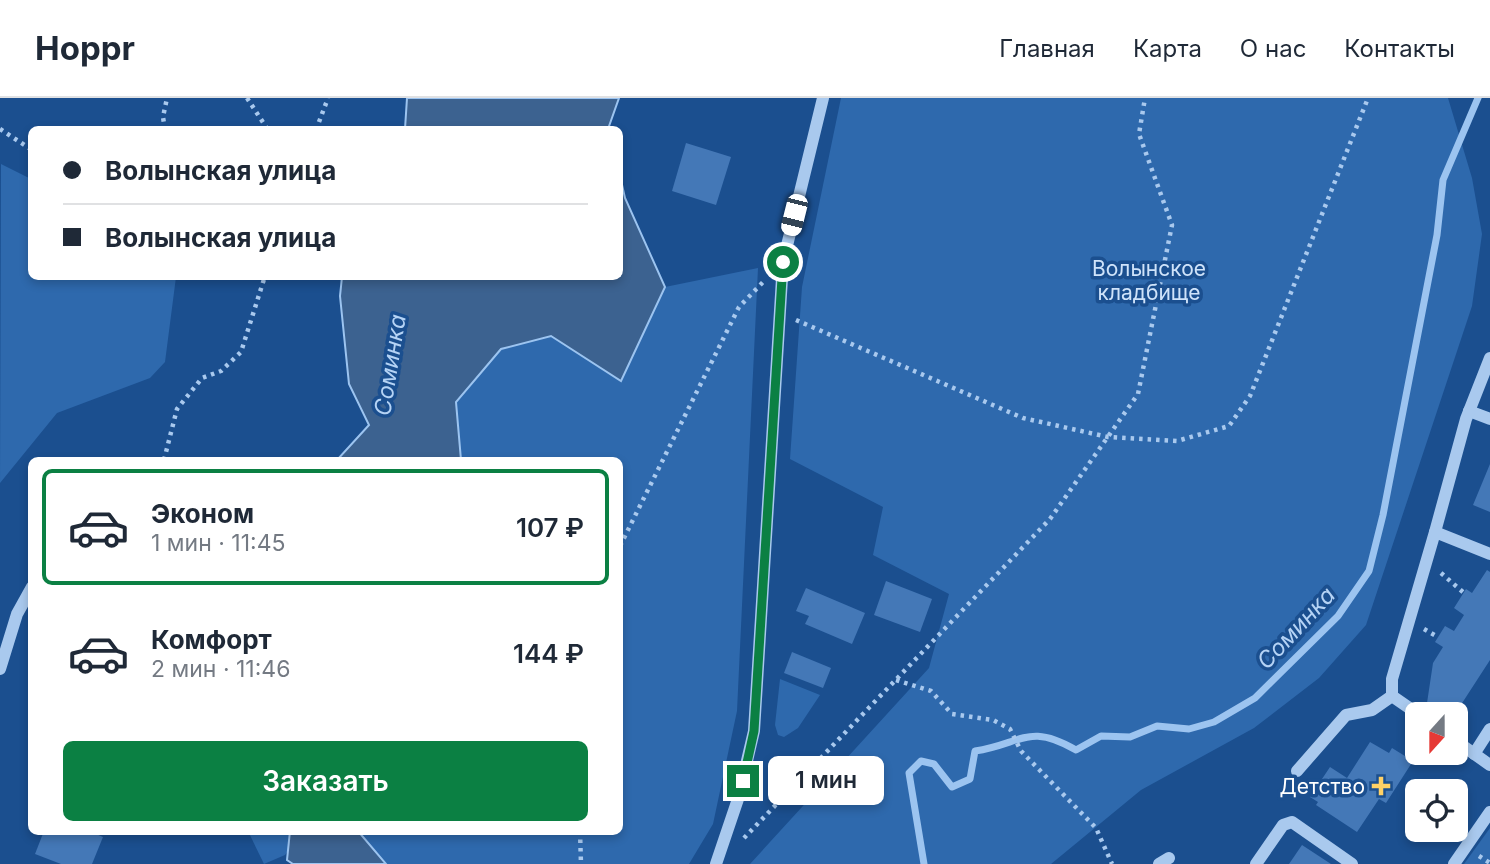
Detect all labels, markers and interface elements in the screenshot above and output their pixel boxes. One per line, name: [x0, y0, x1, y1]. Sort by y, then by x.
text: Hoppr: [35, 28, 135, 68]
text: Главная: [999, 34, 1095, 63]
text: Карта: [1133, 34, 1202, 63]
text: О нас: [1240, 34, 1306, 63]
text: Контакты: [1344, 34, 1455, 63]
text: Волынская улица: [105, 155, 336, 186]
car: [779, 192, 810, 238]
text: Волынская улица: [105, 222, 336, 253]
route start: [767, 246, 799, 278]
park label: Волынское кладбище: [1092, 256, 1206, 305]
water label: Соминка: [368, 312, 412, 418]
icon: car: [67, 496, 130, 559]
text: Эконом: [151, 498, 254, 529]
text: 107 ₽: [516, 512, 584, 543]
text: 1 мин · 11:45: [151, 529, 285, 557]
water label: Соминка: [1251, 581, 1341, 675]
icon: car: [67, 622, 130, 685]
text: Комфорт: [151, 624, 272, 655]
text: 144 ₽: [513, 638, 584, 669]
text: 2 мин · 11:46: [151, 655, 290, 683]
north arrow: [1405, 702, 1468, 765]
map controls: [1405, 702, 1468, 842]
button: Заказать: [63, 741, 588, 821]
callout: 1 мин: [768, 756, 883, 806]
route end: [727, 765, 759, 797]
text: 1 мин: [795, 766, 857, 794]
place label: Детство: [1280, 774, 1365, 799]
marker: Детство: [1371, 776, 1391, 796]
button: locate: [1405, 779, 1468, 842]

